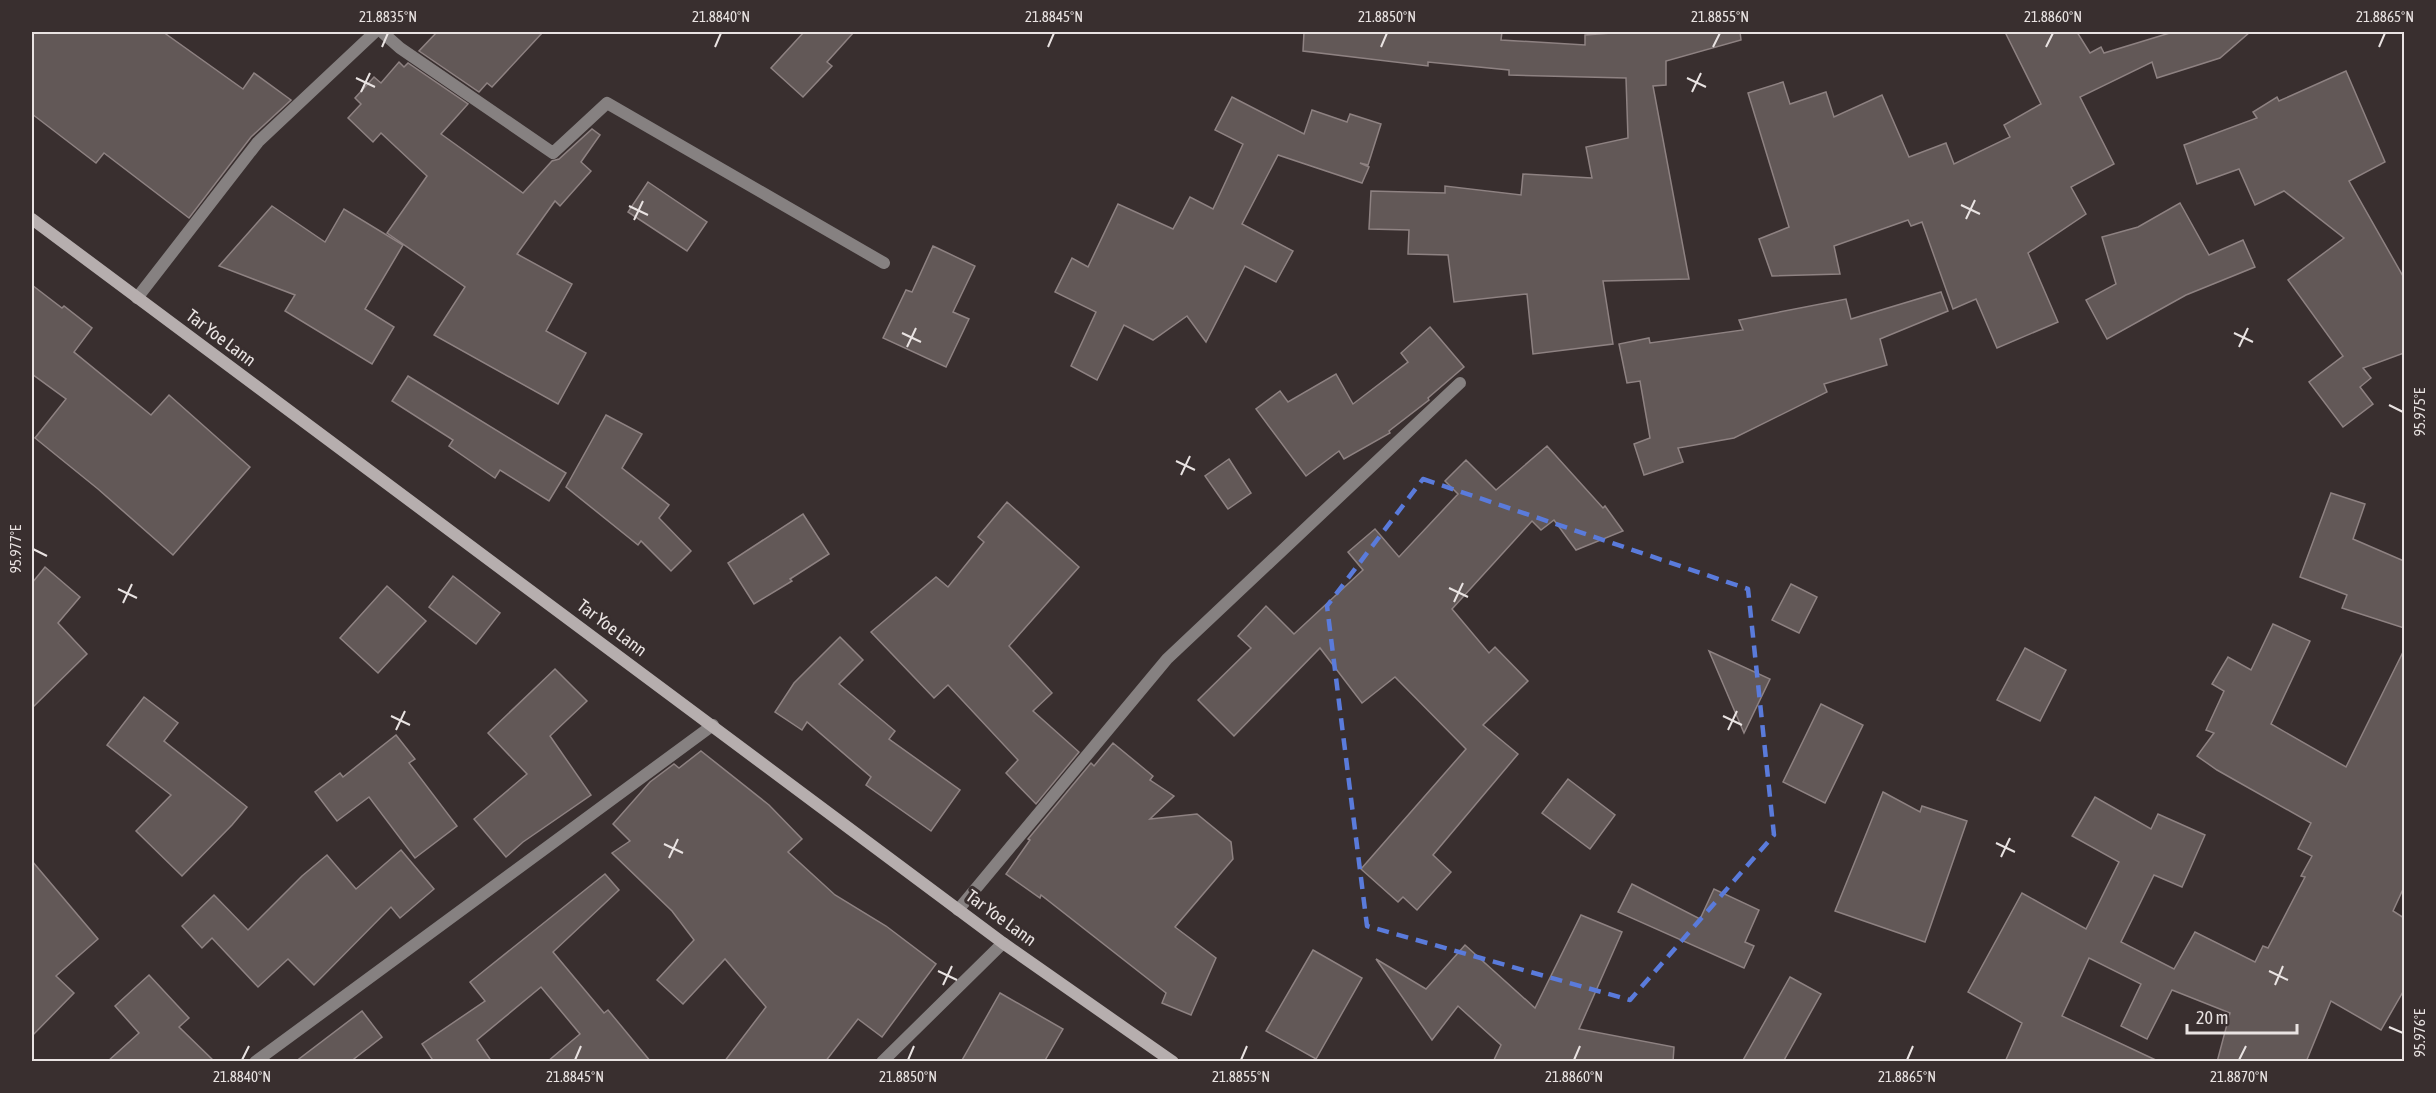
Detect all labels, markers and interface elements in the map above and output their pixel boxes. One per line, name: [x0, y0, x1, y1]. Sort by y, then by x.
text: 21.8835°N: [359, 8, 417, 25]
text: 21.8840°N: [692, 8, 750, 25]
text: 21.8845°N: [1025, 8, 1083, 25]
text: 21.8850°N: [1358, 8, 1416, 25]
text: 21.8855°N: [1691, 8, 1749, 25]
text: 21.8860°N: [2024, 8, 2082, 25]
text: 21.8865°N: [2356, 8, 2414, 25]
street label: Tar Yoe Lann: [182, 305, 260, 371]
text: 95.975°E: [2411, 387, 2428, 436]
text: 95.977°E: [7, 524, 24, 573]
street label: Tar Yoe Lann: [573, 595, 651, 661]
street label: Tar Yoe Lann: [962, 885, 1040, 950]
scale bar: [2187, 997, 2296, 1035]
text: 20 m: [2196, 1007, 2228, 1028]
text: 95.976°E: [2411, 1008, 2428, 1057]
text: 21.8840°N: [213, 1068, 271, 1085]
text: 21.8845°N: [546, 1068, 604, 1085]
text: 21.8850°N: [879, 1068, 937, 1085]
text: 21.8855°N: [1212, 1068, 1270, 1085]
text: 21.8860°N: [1545, 1068, 1603, 1085]
text: 21.8865°N: [1878, 1068, 1936, 1085]
text: 21.8870°N: [2210, 1068, 2268, 1085]

